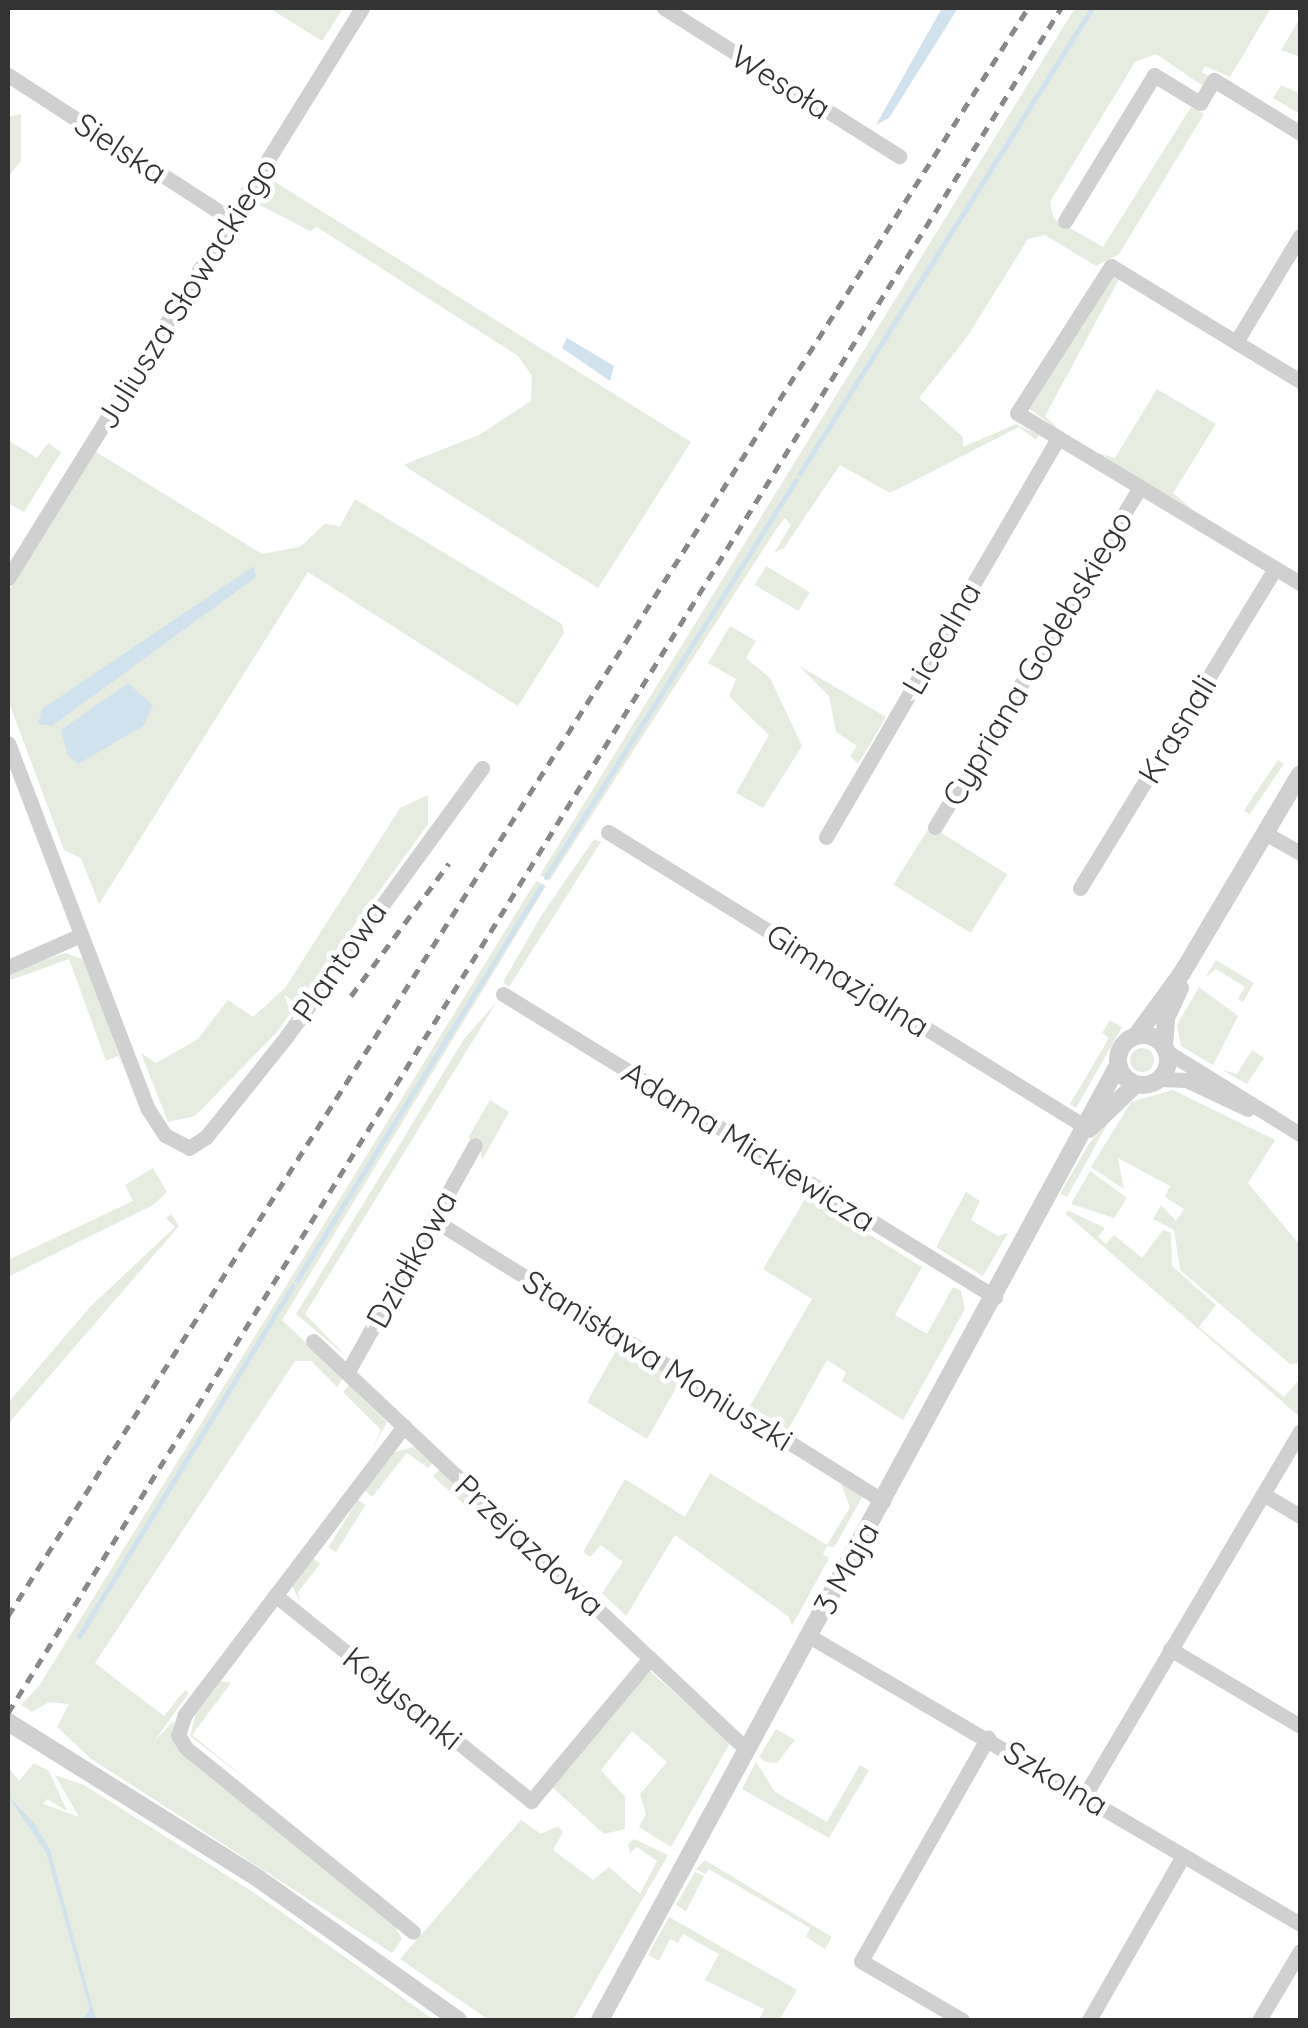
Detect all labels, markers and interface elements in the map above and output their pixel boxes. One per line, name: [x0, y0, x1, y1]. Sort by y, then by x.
street label: Wesoła: [724, 37, 838, 127]
street label: Sielska: [68, 104, 174, 192]
street label: Juliusza Słowackiego: [87, 150, 285, 436]
street label: Cypriana Godebskiego: [934, 503, 1140, 813]
street label: Licealna: [894, 575, 988, 701]
street label: Krasnali: [1130, 668, 1224, 790]
street label: Plantowa: [284, 893, 394, 1029]
street label: Gimnazjalna: [759, 915, 937, 1045]
street label: Adama Mickiewicza: [615, 1053, 883, 1239]
street label: Działkowa: [358, 1184, 464, 1334]
street label: Stanisława Moniuszki: [516, 1261, 800, 1459]
street label: Przejazdowa: [447, 1466, 613, 1624]
street label: 3 Maja: [805, 1515, 887, 1621]
street label: Kołysanki: [335, 1638, 471, 1758]
street label: Szkolna: [997, 1732, 1115, 1824]

